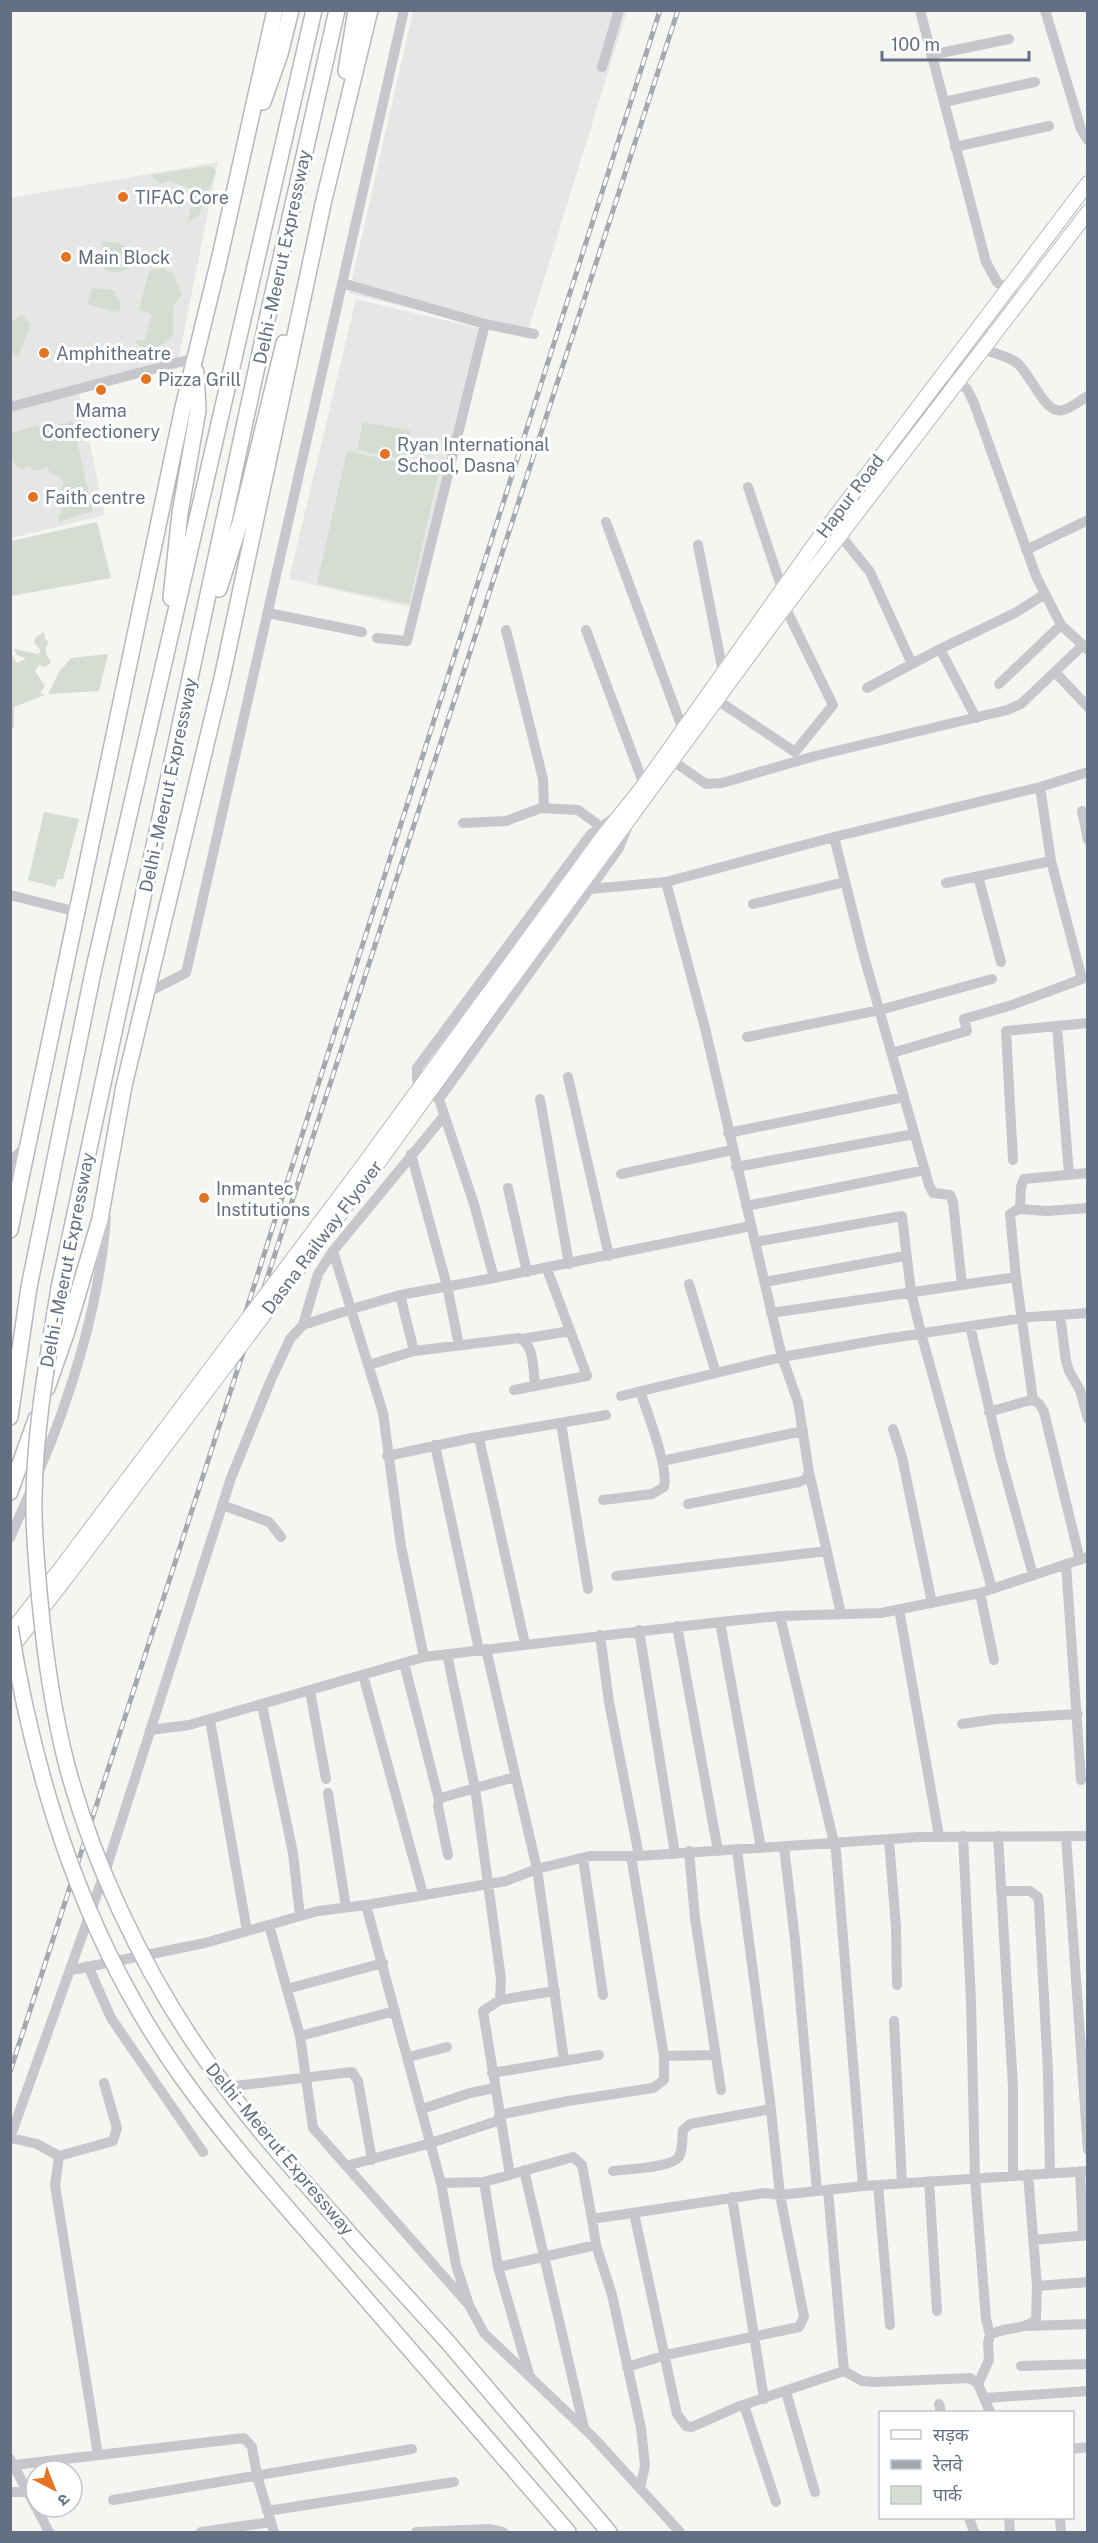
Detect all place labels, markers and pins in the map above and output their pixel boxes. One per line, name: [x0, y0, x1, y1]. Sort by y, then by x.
place label: TIFAC Core: [135, 187, 229, 208]
marker: TIFAC Core: [116, 190, 130, 204]
place label: Main Block: [78, 247, 170, 268]
marker: Main Block: [59, 250, 73, 264]
place label: Amphitheatre: [56, 343, 171, 364]
marker: Amphitheatre: [37, 346, 51, 360]
place label: Pizza Grill: [158, 369, 241, 390]
marker: Pizza Grill: [139, 372, 153, 386]
marker: Mama Confectionery: [94, 383, 108, 397]
place label: Mama Confectionery: [42, 400, 161, 442]
place label: Ryan International School, Dasna: [397, 434, 550, 476]
marker: Ryan International School, Dasna: [378, 447, 392, 461]
place label: Faith centre: [45, 487, 145, 508]
marker: Faith centre: [26, 490, 40, 504]
place label: Inmantec Institutions: [216, 1178, 310, 1220]
marker: Inmantec Institutions: [197, 1191, 211, 1205]

